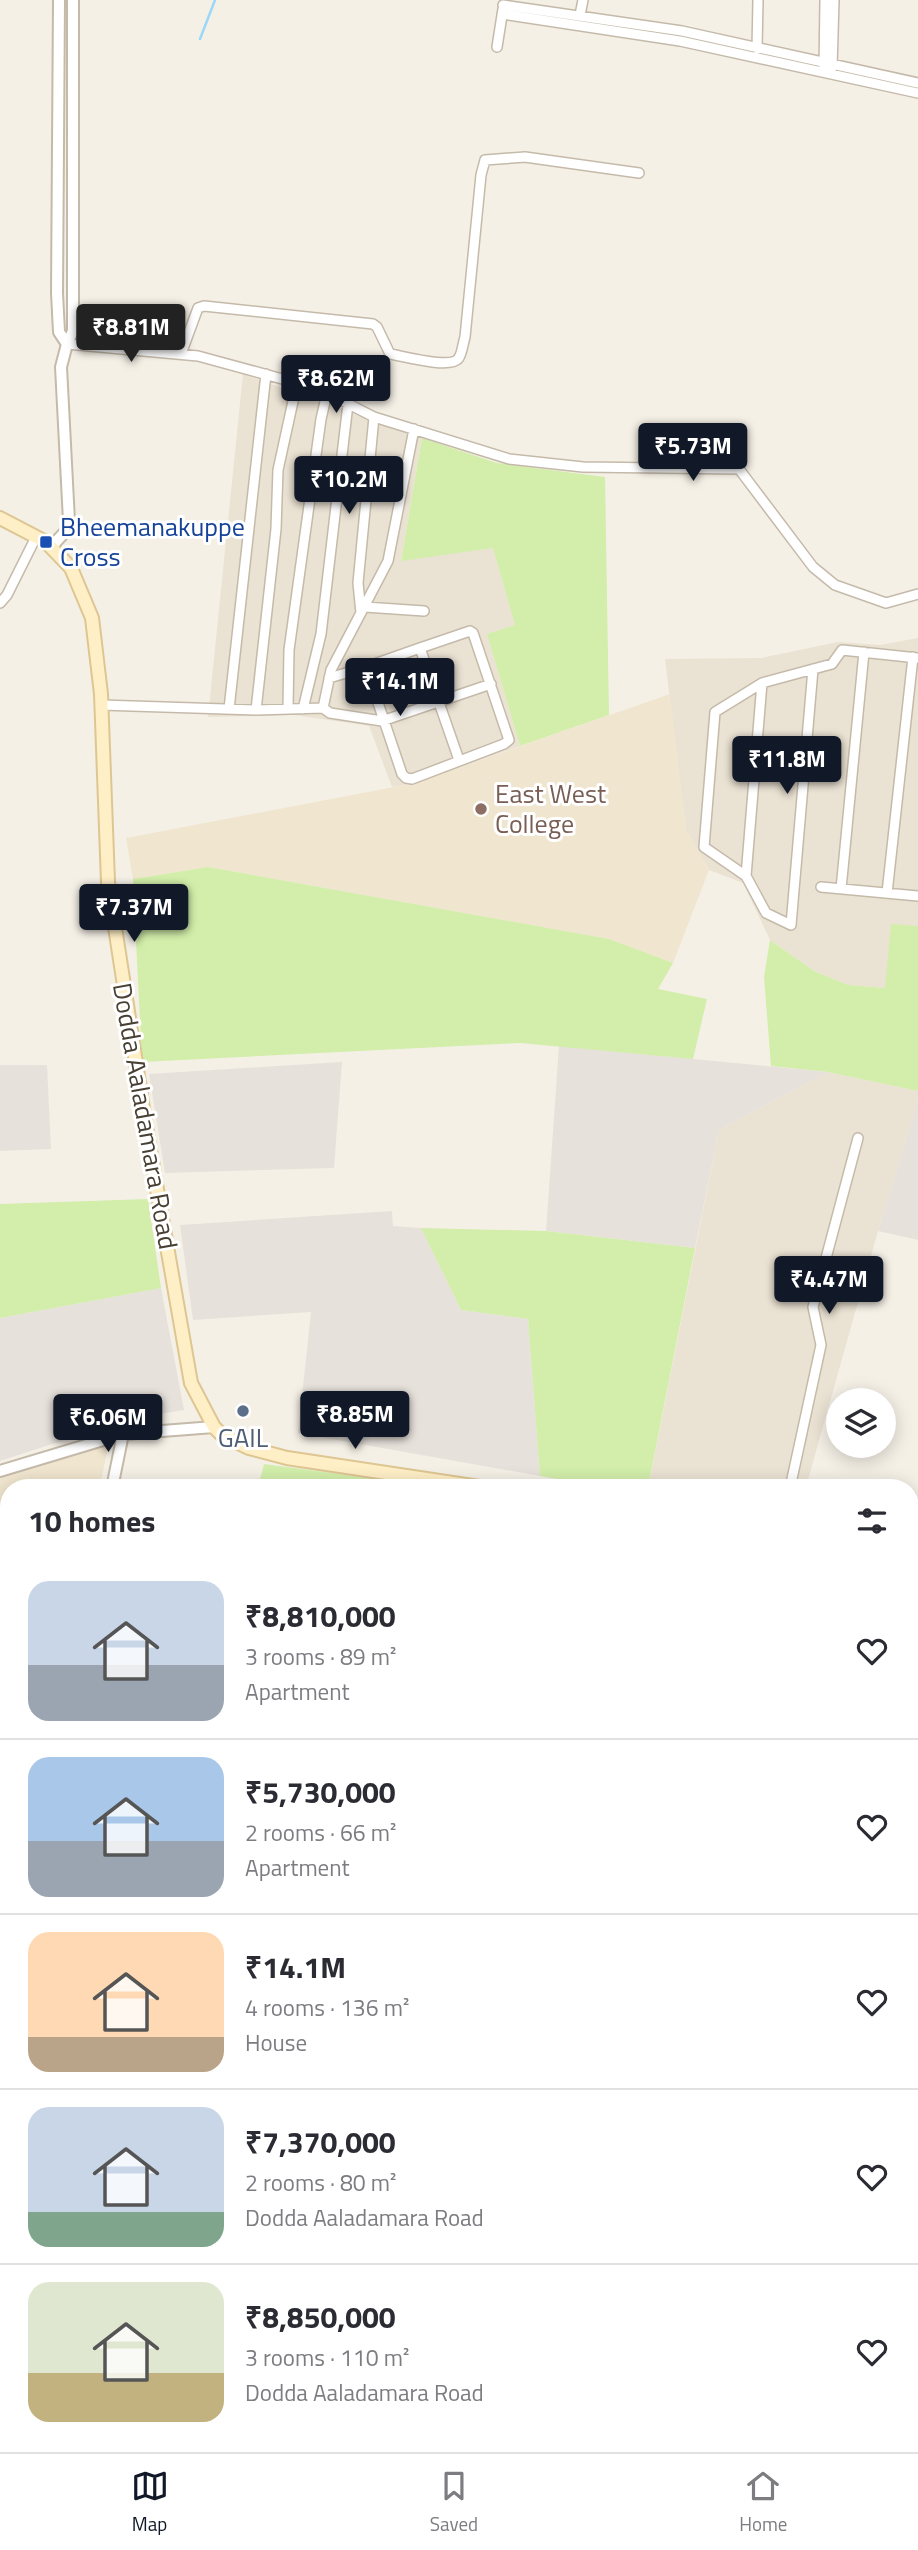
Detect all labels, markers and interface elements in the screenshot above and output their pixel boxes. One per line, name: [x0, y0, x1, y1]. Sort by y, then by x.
pin: ₹8.81M: [74, 304, 188, 364]
text: ₹8.81M: [92, 309, 170, 344]
pin: ₹8.62M: [279, 356, 393, 415]
text: ₹8.62M: [297, 360, 375, 395]
pin: ₹5.73M: [636, 424, 750, 483]
text: ₹5.73M: [654, 428, 732, 463]
pin: ₹10.2M: [292, 456, 406, 516]
text: ₹10.2M: [310, 461, 388, 496]
place label: Bheemanakuppe Cross: [60, 507, 245, 576]
marker: Bheemanakuppe Cross: [38, 534, 54, 550]
pin: ₹14.1M: [343, 658, 457, 718]
text: ₹14.1M: [361, 663, 439, 698]
pin: ₹11.8M: [730, 736, 844, 796]
text: ₹11.8M: [748, 741, 826, 776]
place label: East West College: [495, 774, 606, 843]
marker: East West College: [473, 801, 489, 817]
pin: ₹7.37M: [77, 884, 191, 944]
text: ₹7.37M: [95, 889, 173, 924]
street label: Dodda Aaladamara Road: [103, 980, 188, 1252]
pin: ₹4.47M: [772, 1256, 886, 1316]
text: ₹4.47M: [790, 1261, 868, 1296]
map controls: [826, 1388, 896, 1458]
button: layers: [826, 1388, 896, 1458]
pin: ₹8.85M: [298, 1392, 412, 1451]
pin: ₹6.06M: [51, 1394, 165, 1454]
text: ₹8.85M: [316, 1396, 394, 1431]
text: ₹6.06M: [69, 1399, 147, 1434]
marker: GAIL: [235, 1403, 251, 1419]
place label: GAIL: [218, 1418, 269, 1457]
text: 10 homes: [28, 1498, 155, 1544]
icon: filters: [853, 1502, 891, 1540]
text: ₹8,810,000: [245, 1593, 396, 1639]
icon: home: [84, 1609, 168, 1693]
icon: heart: [853, 1632, 891, 1670]
text: 3 rooms · 89 m²: [245, 1639, 396, 1674]
text: Apartment: [245, 1674, 350, 1709]
text: ₹5,730,000: [245, 1769, 396, 1815]
icon: home: [84, 1785, 168, 1869]
icon: heart: [853, 1808, 891, 1846]
text: 2 rooms · 66 m²: [245, 1815, 396, 1850]
text: Apartment: [245, 1850, 350, 1885]
text: ₹14.1M: [245, 1944, 346, 1990]
icon: home: [84, 1960, 168, 2044]
icon: heart: [853, 1983, 891, 2021]
text: 4 rooms · 136 m²: [245, 1990, 409, 2025]
text: House: [245, 2025, 307, 2060]
text: ₹7,370,000: [245, 2119, 396, 2165]
icon: home: [84, 2135, 168, 2219]
icon: heart: [853, 2158, 891, 2196]
text: 2 rooms · 80 m²: [245, 2165, 396, 2200]
text: Dodda Aaladamara Road: [245, 2200, 484, 2235]
text: ₹8,850,000: [245, 2294, 396, 2340]
icon: home: [84, 2310, 168, 2394]
icon: heart: [853, 2333, 891, 2371]
text: 3 rooms · 110 m²: [245, 2340, 409, 2375]
text: Dodda Aaladamara Road: [245, 2375, 484, 2410]
tab: Map: [131, 2467, 169, 2538]
tab: Saved: [430, 2467, 478, 2538]
tab: Home: [739, 2467, 787, 2538]

